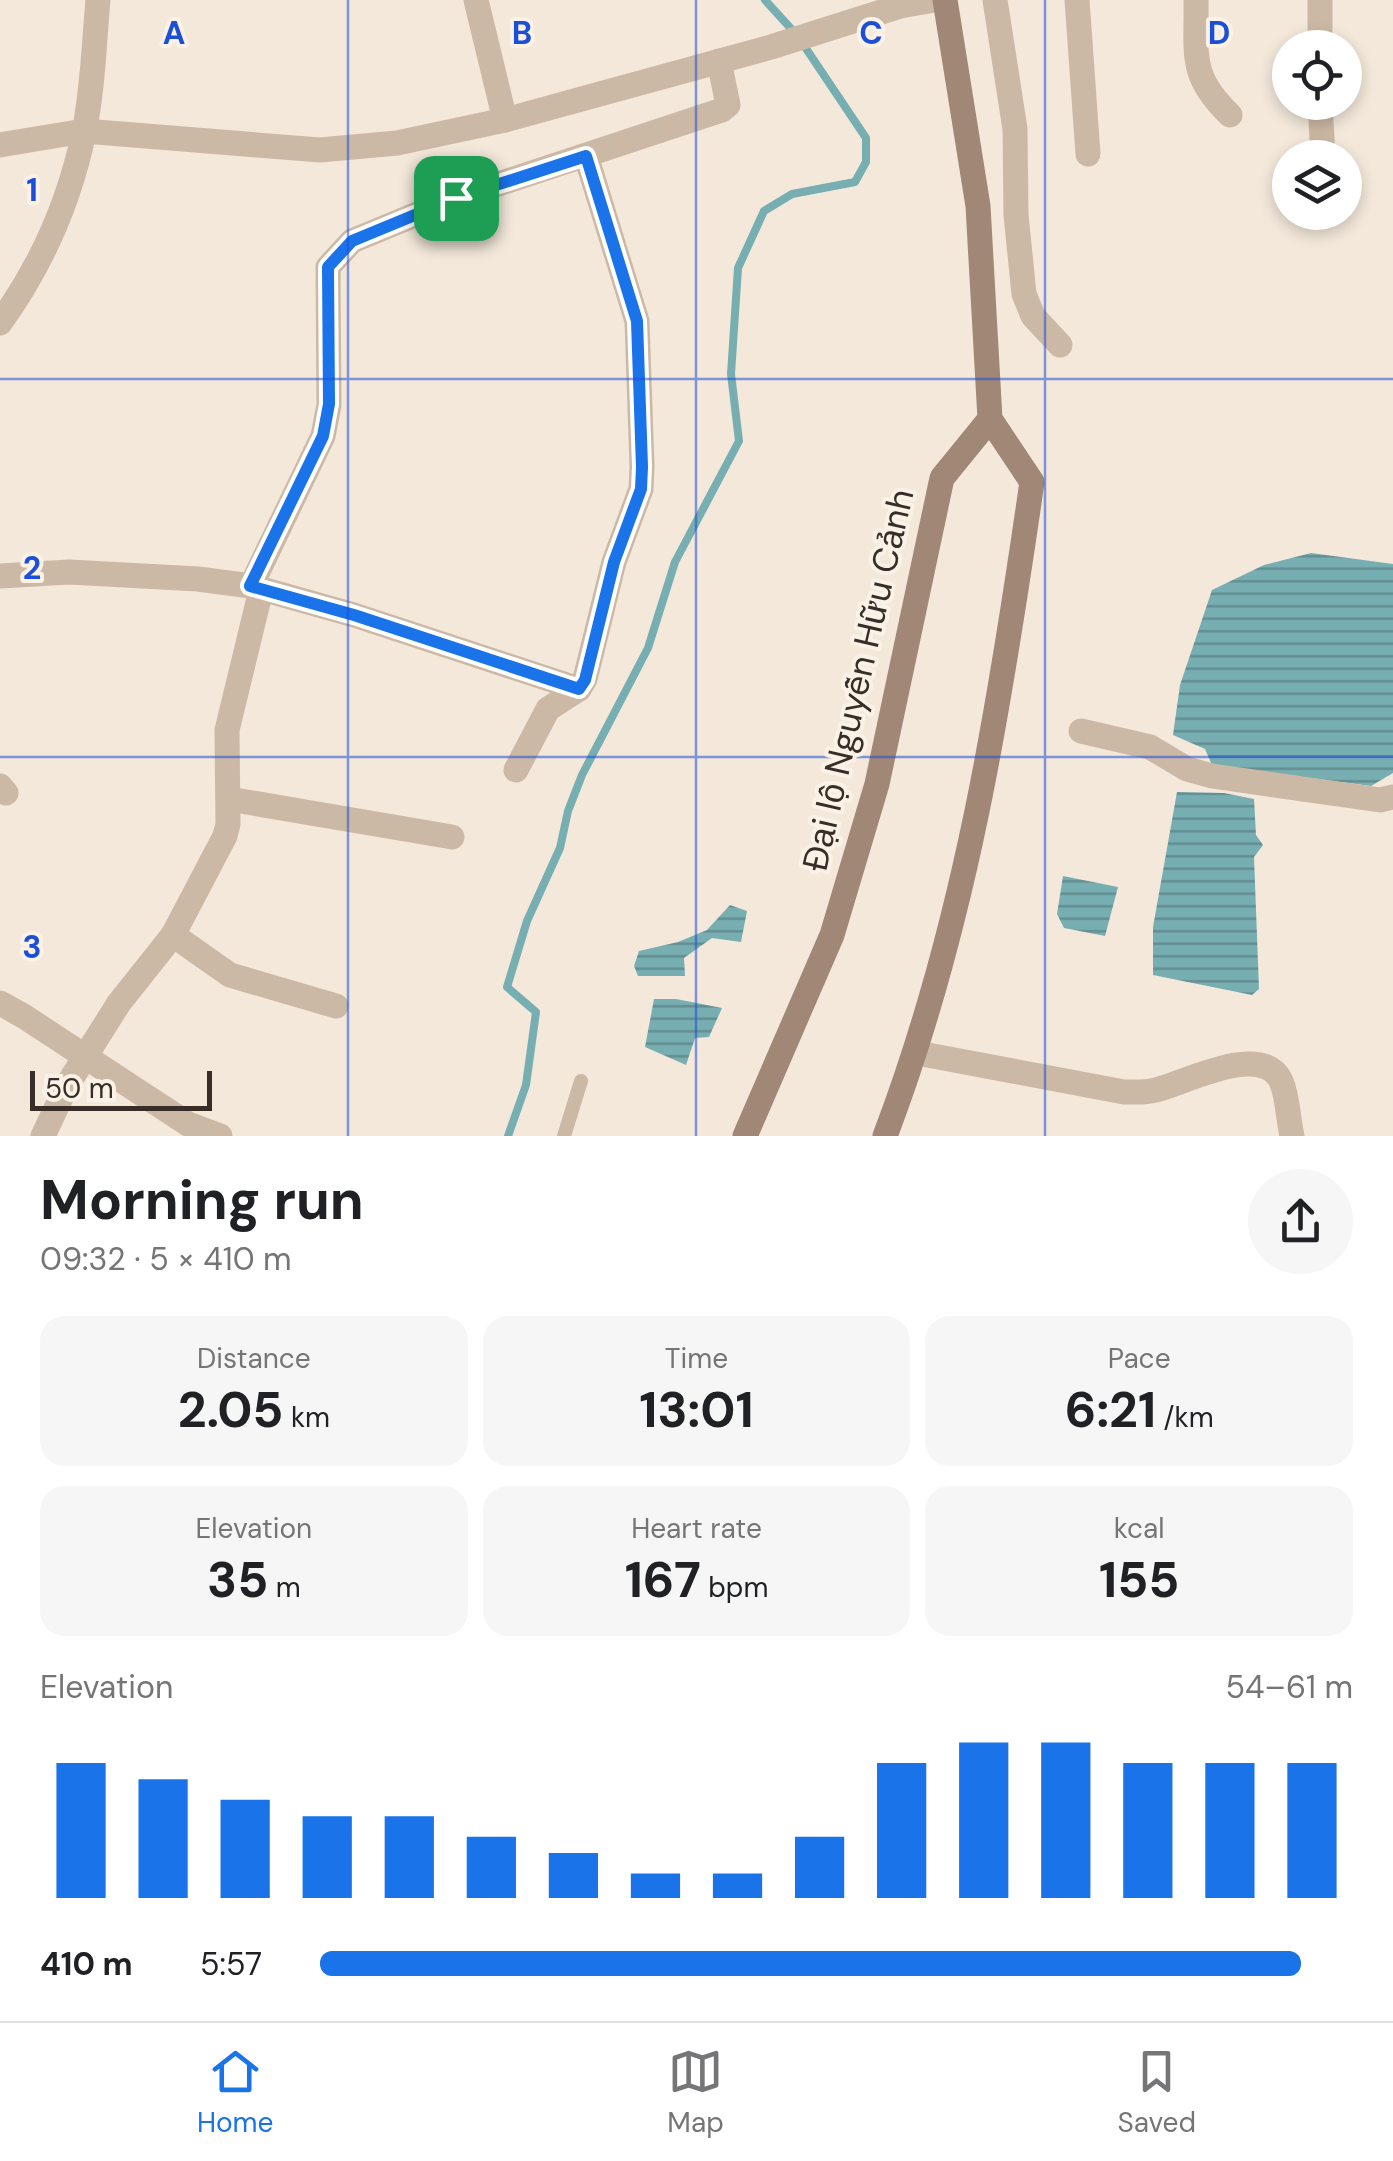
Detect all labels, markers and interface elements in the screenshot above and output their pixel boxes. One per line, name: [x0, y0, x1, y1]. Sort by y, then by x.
text: A: [163, 12, 185, 54]
text: B: [512, 12, 532, 54]
text: C: [859, 12, 883, 54]
text: D: [1208, 12, 1230, 54]
map controls: [1272, 30, 1362, 230]
button: locate: [1272, 30, 1362, 120]
button: layers: [1272, 140, 1362, 230]
pin: [414, 156, 499, 241]
text: 1: [26, 169, 38, 211]
icon: arrive: [429, 171, 484, 226]
street label: Đại lộ Nguyễn Hữu Cảnh: [792, 484, 924, 876]
text: 2: [23, 547, 41, 589]
text: 3: [22, 926, 42, 968]
scale bar: [30, 1066, 212, 1110]
text: 50 m: [45, 1070, 114, 1107]
text: Morning run: [40, 1164, 364, 1236]
button: share: [1248, 1169, 1353, 1274]
text: 09:32 · 5 × 410 m: [40, 1238, 292, 1280]
text: Distance: [197, 1340, 311, 1377]
text: Time: [665, 1340, 728, 1377]
text: Pace: [1108, 1340, 1171, 1377]
text: 2.05: [178, 1377, 283, 1443]
text: 13:01: [639, 1377, 754, 1443]
text: 6:21: [1065, 1377, 1156, 1443]
text: km: [283, 1399, 330, 1436]
text: /km: [1156, 1399, 1214, 1436]
text: Elevation: [195, 1510, 312, 1547]
text: Heart rate: [631, 1510, 762, 1547]
text: kcal: [1114, 1510, 1164, 1547]
text: 35: [207, 1547, 268, 1613]
text: 167: [625, 1547, 701, 1613]
text: 155: [1099, 1547, 1179, 1613]
text: m: [268, 1569, 301, 1606]
text: bpm: [701, 1569, 768, 1606]
text: Elevation: [40, 1666, 173, 1708]
text: 54–61 m: [1226, 1666, 1353, 1708]
text: 410 m: [40, 1943, 133, 1985]
text: 5:57: [200, 1943, 262, 1985]
tab: Home: [197, 2044, 273, 2141]
tab: Map: [667, 2044, 724, 2141]
tab: Saved: [1118, 2044, 1196, 2141]

